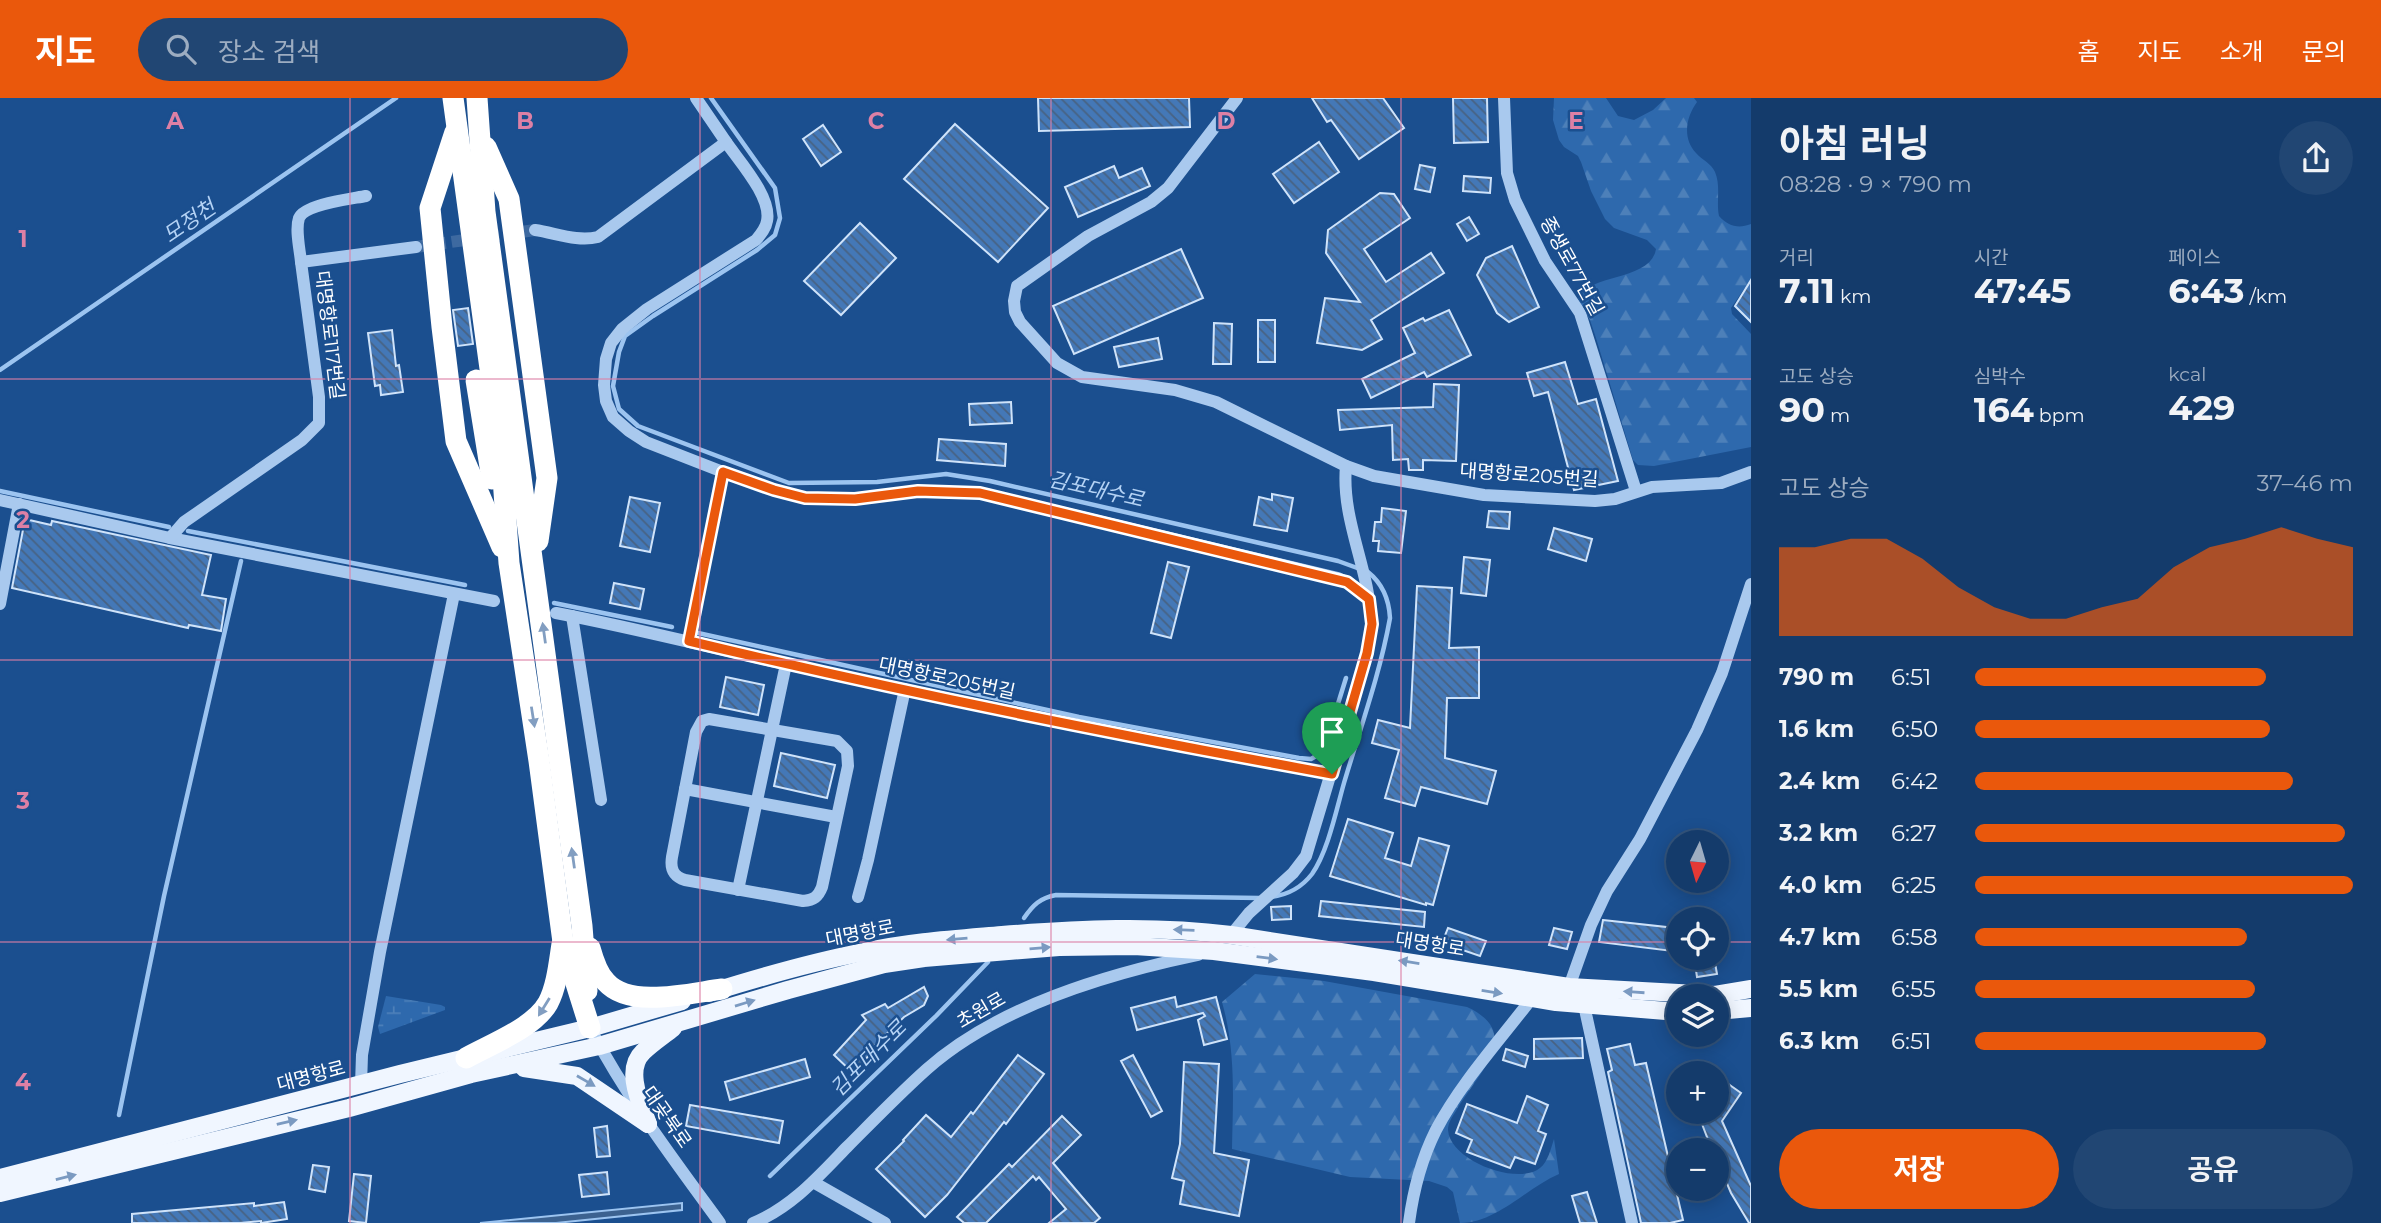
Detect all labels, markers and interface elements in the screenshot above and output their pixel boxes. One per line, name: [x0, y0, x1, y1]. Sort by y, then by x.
search box: [138, 18, 628, 81]
icon: search: [162, 30, 200, 68]
text: 지도: [35, 31, 96, 71]
text: 장소 검색: [218, 36, 320, 68]
text: 홈: [2077, 37, 2099, 66]
text: 지도: [2137, 37, 2182, 66]
text: 소개: [2220, 37, 2264, 66]
text: 문의: [2302, 37, 2346, 66]
text: A: [165, 107, 184, 135]
text: B: [516, 107, 534, 135]
text: C: [868, 107, 885, 135]
text: D: [1217, 107, 1236, 135]
text: E: [1568, 107, 1584, 135]
text: 아침 러닝: [1779, 120, 1930, 167]
button: share: [2279, 121, 2353, 195]
text: 08:28 · 9 × 790 m: [1779, 170, 1972, 198]
water label: 모정천: [158, 193, 222, 248]
street label: 종생로77번길: [1535, 212, 1609, 320]
text: 1: [18, 225, 28, 253]
text: 거리: [1779, 246, 1814, 269]
text: 시간: [1974, 246, 2009, 269]
text: 페이스: [2168, 246, 2221, 269]
street label: 대명항로117번길: [311, 269, 349, 401]
text: 7.11: [1779, 269, 1835, 312]
text: 47:45: [1974, 269, 2071, 312]
text: 6:43: [2168, 269, 2244, 312]
text: km: [1835, 285, 1871, 308]
text: /km: [2244, 285, 2287, 308]
text: kcal: [2168, 363, 2206, 386]
text: 고도 상승: [1779, 365, 1854, 388]
text: 심박수: [1974, 365, 2026, 388]
text: 429: [2168, 386, 2235, 429]
text: 90: [1779, 388, 1825, 431]
text: 164: [1974, 388, 2034, 431]
text: m: [1825, 404, 1850, 427]
text: bpm: [2034, 404, 2085, 427]
street label: 대명항로205번길: [1459, 459, 1599, 491]
water label: 김포대수로: [1046, 466, 1148, 512]
text: 37–46 m: [2257, 469, 2353, 497]
text: 고도 상승: [1779, 474, 1870, 502]
text: 2: [16, 506, 30, 534]
one-way arrow: [538, 622, 549, 644]
street label: 대명항로205번길: [877, 652, 1017, 704]
text: 790 m: [1779, 663, 1854, 691]
text: 6:51: [1891, 663, 1931, 691]
pin: [1302, 702, 1362, 774]
one-way arrow: [527, 706, 538, 728]
icon: arrive: [1313, 713, 1351, 751]
text: 1.6 km: [1779, 715, 1854, 743]
text: 6:50: [1891, 715, 1938, 743]
text: 2.4 km: [1779, 767, 1860, 795]
text: 6:42: [1891, 767, 1938, 795]
text: 3: [15, 787, 30, 815]
text: 3.2 km: [1779, 819, 1858, 847]
text: 6:27: [1891, 819, 1936, 847]
north arrow: [1666, 830, 1729, 892]
map controls: [1666, 830, 1729, 1201]
one-way arrow: [568, 847, 579, 869]
text: 4.0 km: [1779, 871, 1862, 899]
text: 6:25: [1891, 871, 1936, 899]
button: locate: [1666, 907, 1729, 970]
street label: 대명항로: [823, 915, 897, 951]
text: 4.7 km: [1779, 923, 1861, 951]
text: 6:58: [1891, 923, 1938, 951]
one-way arrow: [1172, 925, 1194, 936]
street label: 대명항로: [1394, 927, 1466, 961]
one-way arrow: [945, 934, 967, 945]
one-way arrow: [1029, 942, 1051, 953]
one-way arrow: [1256, 952, 1278, 963]
one-way arrow: [1398, 956, 1420, 967]
text: 5.5 km: [1779, 975, 1858, 1003]
text: 6:55: [1891, 975, 1936, 1003]
button: layers: [1666, 984, 1729, 1047]
one-way arrow: [1623, 986, 1645, 997]
street label: 초원로: [953, 987, 1009, 1033]
one-way arrow: [1481, 987, 1503, 998]
one-way arrow: [537, 997, 550, 1016]
one-way arrow: [735, 997, 756, 1007]
water label: 김포대수로: [825, 1014, 912, 1101]
text: 6.3 km: [1779, 1027, 1859, 1055]
text: 6:51: [1891, 1027, 1931, 1055]
street label: 대명항로: [274, 1056, 348, 1096]
button: +: [1666, 1061, 1729, 1124]
text: 4: [15, 1068, 31, 1096]
one-way arrow: [576, 1075, 595, 1087]
street label: 대곶북로: [638, 1082, 696, 1152]
one-way arrow: [276, 1117, 298, 1128]
button: 저장: [1779, 1129, 2059, 1209]
button: 공유: [2073, 1129, 2353, 1209]
button: −: [1666, 1138, 1729, 1201]
one-way arrow: [55, 1171, 77, 1182]

